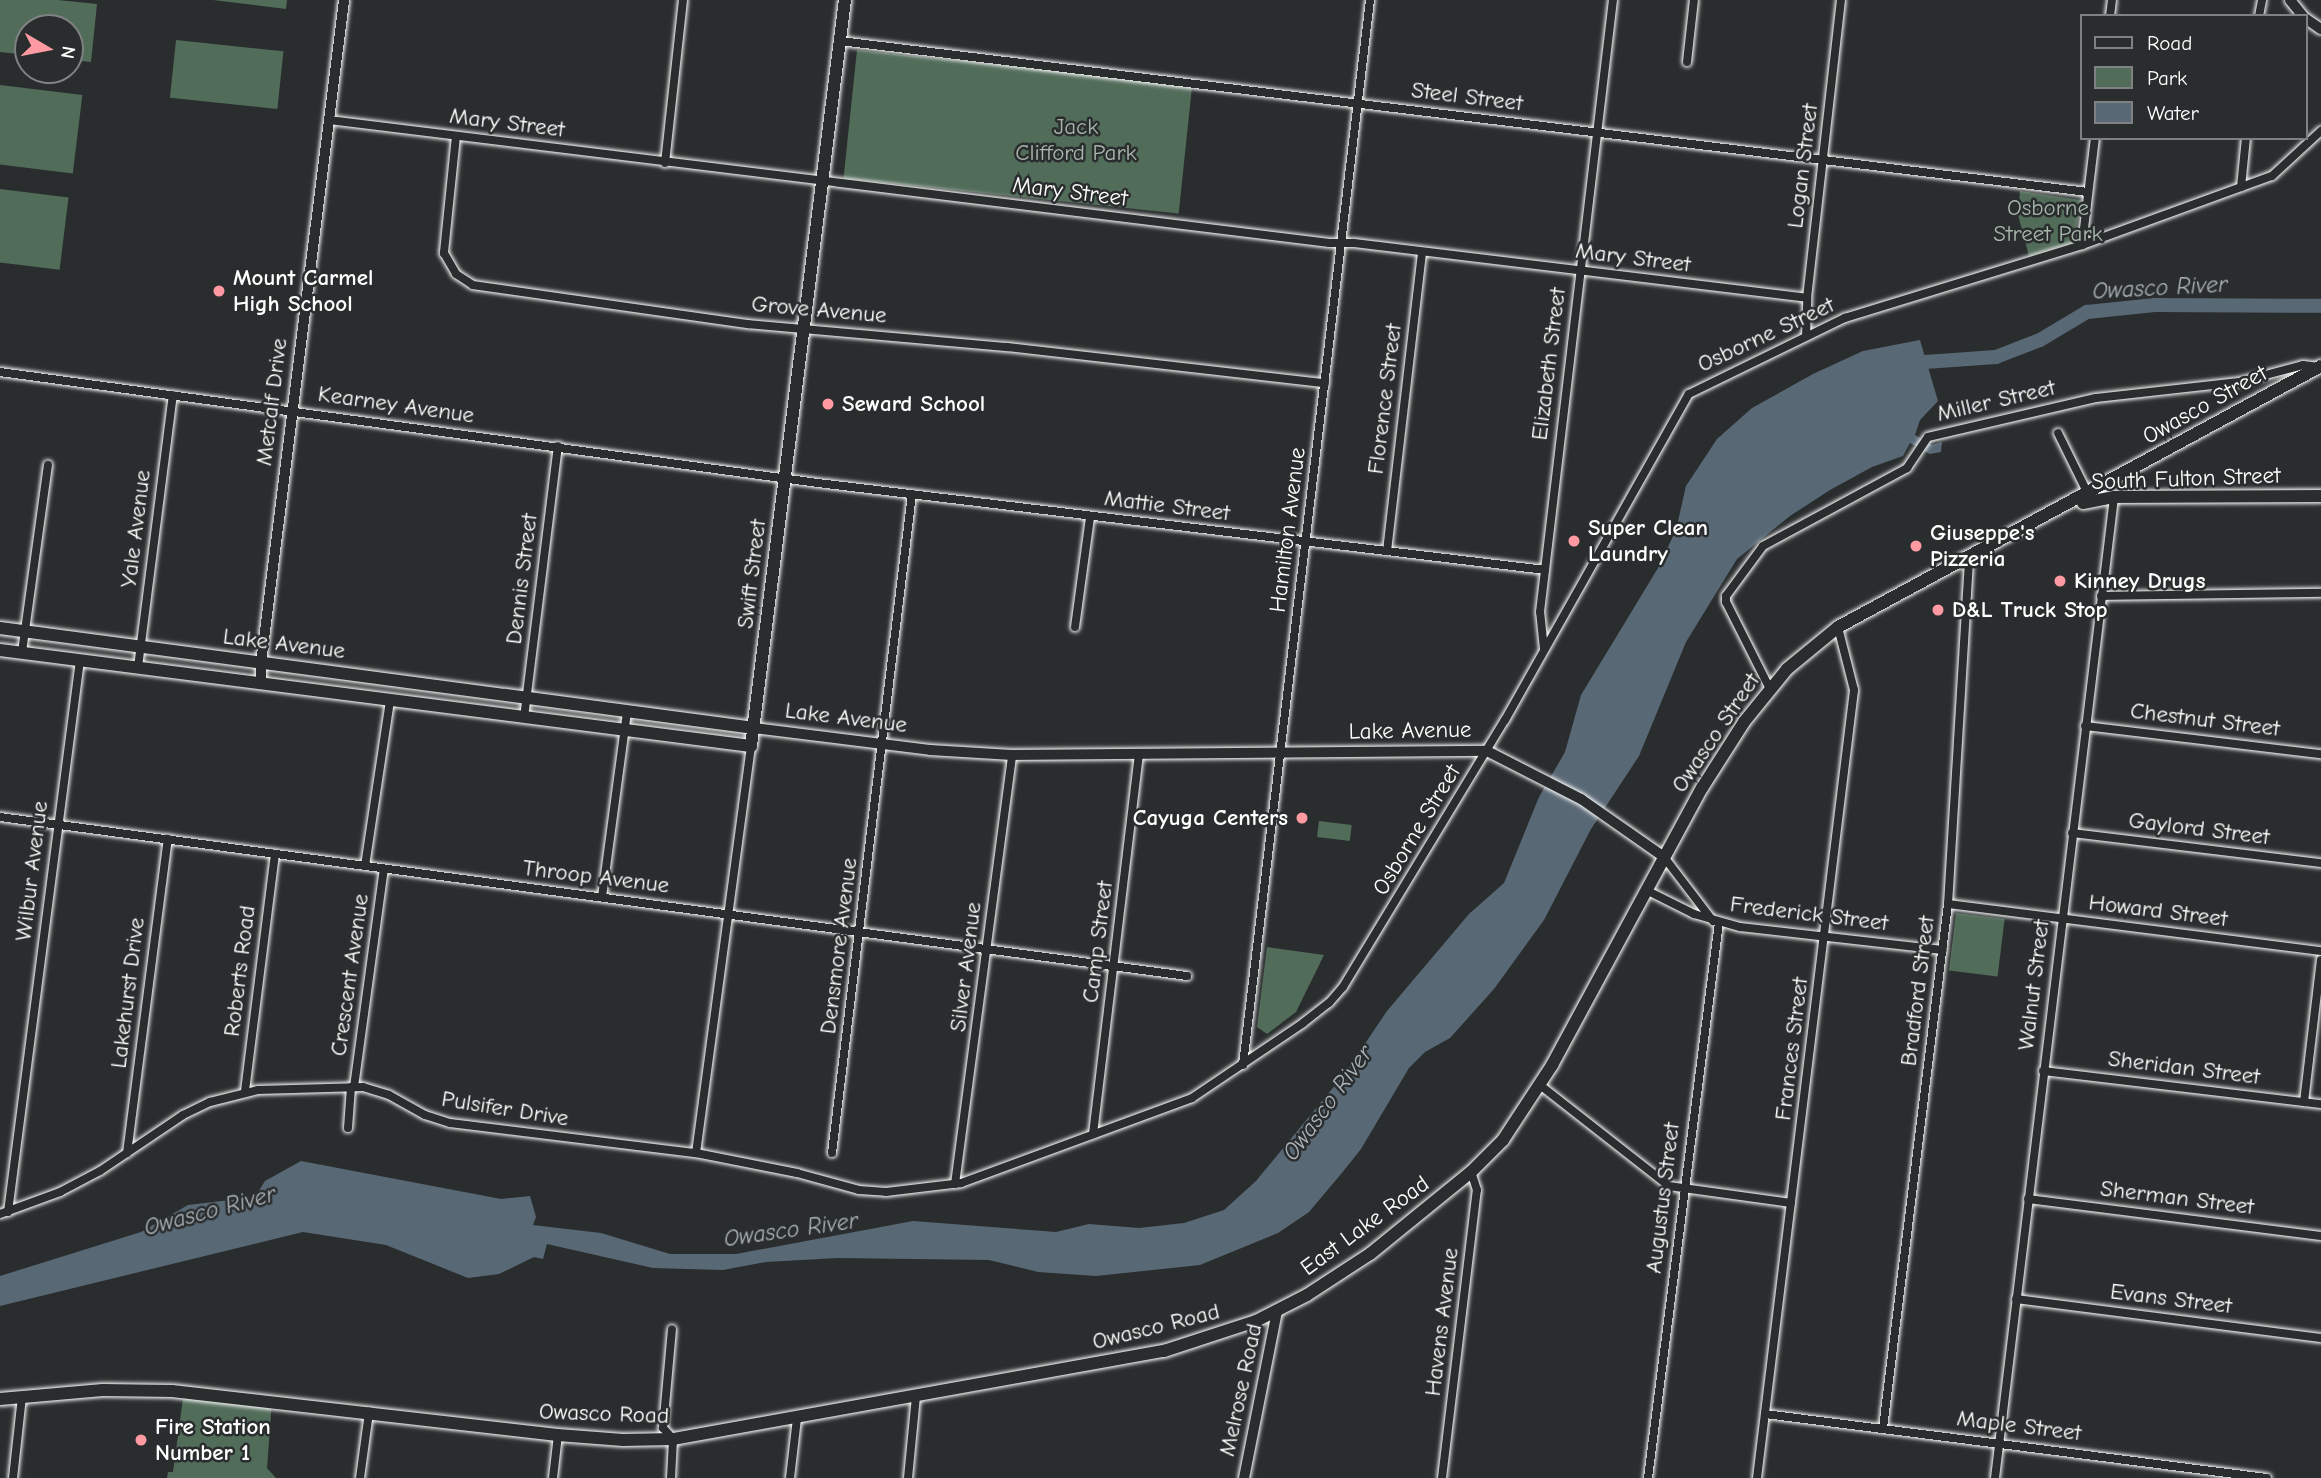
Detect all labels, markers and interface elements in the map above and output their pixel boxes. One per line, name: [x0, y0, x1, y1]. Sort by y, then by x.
north arrow: [14, 14, 84, 84]
legend: [2080, 14, 2307, 140]
text: Road: [2147, 31, 2192, 55]
text: N: [56, 44, 80, 60]
text: Park: [2147, 66, 2187, 90]
street label: Steel Street: [1410, 76, 1524, 118]
text: Water: [2147, 101, 2199, 125]
street label: Mary Street: [448, 102, 566, 144]
street label: Logan Street: [1782, 102, 1824, 230]
park label: Jack Clifford Park: [1015, 113, 1137, 167]
street label: Mary Street: [1011, 171, 1129, 213]
park label: Osborne Street Park: [1993, 194, 2103, 248]
street label: Mary Street: [1574, 237, 1692, 279]
place label: Mount Carmel High School: [233, 264, 373, 318]
water label: Owasco River: [2092, 270, 2228, 306]
marker: Mount Carmel High School: [211, 283, 227, 299]
street label: Elizabeth Street: [1526, 286, 1572, 442]
street label: Grove Avenue: [750, 290, 888, 330]
street label: Osborne Street: [1693, 291, 1839, 379]
street label: Florence Street: [1362, 322, 1408, 476]
street label: Metcalf Drive: [250, 337, 294, 467]
street label: Owasco Street: [2138, 359, 2272, 451]
street label: Miller Street: [1934, 374, 2058, 428]
street label: Kearney Avenue: [316, 380, 476, 430]
place label: Seward School: [842, 390, 985, 418]
marker: Seward School: [820, 396, 836, 412]
street label: Hamilton Avenue: [1264, 446, 1312, 614]
street label: South Fulton Street: [2091, 462, 2281, 496]
street label: Yale Avenue: [115, 469, 157, 589]
street label: Mattie Street: [1103, 485, 1231, 527]
street label: Dennis Street: [500, 512, 544, 646]
place label: Super Clean Laundry: [1588, 514, 1708, 568]
street label: Swift Street: [732, 518, 772, 630]
place label: Giuseppe's Pizzeria: [1930, 519, 2035, 573]
marker: Super Clean Laundry: [1566, 533, 1582, 549]
marker: Giuseppe's Pizzeria: [1908, 538, 1924, 554]
place label: Kinney Drugs: [2074, 567, 2205, 595]
marker: Kinney Drugs: [2052, 573, 2068, 589]
place label: D&L Truck Stop: [1952, 596, 2108, 624]
marker: D&L Truck Stop: [1930, 602, 1946, 618]
street label: Lake Avenue: [221, 623, 347, 665]
street label: Owasco Street: [1666, 668, 1766, 798]
street label: Lake Avenue: [783, 697, 909, 739]
street label: Chestnut Street: [2129, 697, 2281, 743]
street label: Lake Avenue: [1348, 716, 1472, 746]
street label: Osborne Street: [1367, 760, 1467, 900]
street label: Wilbur Avenue: [10, 799, 54, 943]
place label: Cayuga Centers: [1133, 804, 1288, 832]
street label: Gaylord Street: [2127, 807, 2271, 851]
marker: Cayuga Centers: [1294, 810, 1310, 826]
street label: Throop Avenue: [521, 854, 671, 900]
street label: Densmore Avenue: [814, 856, 864, 1036]
street label: Camp Street: [1077, 880, 1119, 1004]
street label: Howard Street: [2087, 889, 2229, 933]
street label: Frederick Street: [1728, 891, 1890, 937]
street label: Crescent Avenue: [325, 892, 375, 1058]
street label: Silver Avenue: [944, 901, 988, 1033]
street label: Roberts Road: [218, 904, 262, 1038]
street label: Bradford Street: [1895, 914, 1941, 1068]
street label: Lakehurst Drive: [105, 916, 151, 1070]
street label: Walnut Street: [2012, 918, 2056, 1052]
street label: Frances Street: [1770, 976, 1814, 1122]
water label: Owasco River: [1277, 1040, 1379, 1166]
street label: Sheridan Street: [2106, 1045, 2262, 1091]
street label: Pulsifer Drive: [439, 1085, 571, 1133]
street label: Augustus Street: [1640, 1121, 1686, 1275]
street label: East Lake Road: [1295, 1170, 1435, 1282]
street label: Sherman Street: [2099, 1175, 2255, 1221]
water label: Owasco River: [141, 1180, 279, 1242]
water label: Owasco River: [722, 1206, 860, 1254]
street label: Havens Avenue: [1419, 1246, 1465, 1398]
street label: Evans Street: [2109, 1278, 2233, 1320]
street label: Owasco Road: [1090, 1298, 1222, 1356]
street label: Melrose Road: [1213, 1321, 1269, 1459]
street label: Owasco Road: [539, 1398, 669, 1430]
street label: Maple Street: [1955, 1405, 2083, 1447]
place label: Fire Station Number 1: [155, 1413, 271, 1467]
marker: Fire Station Number 1: [133, 1432, 149, 1448]

